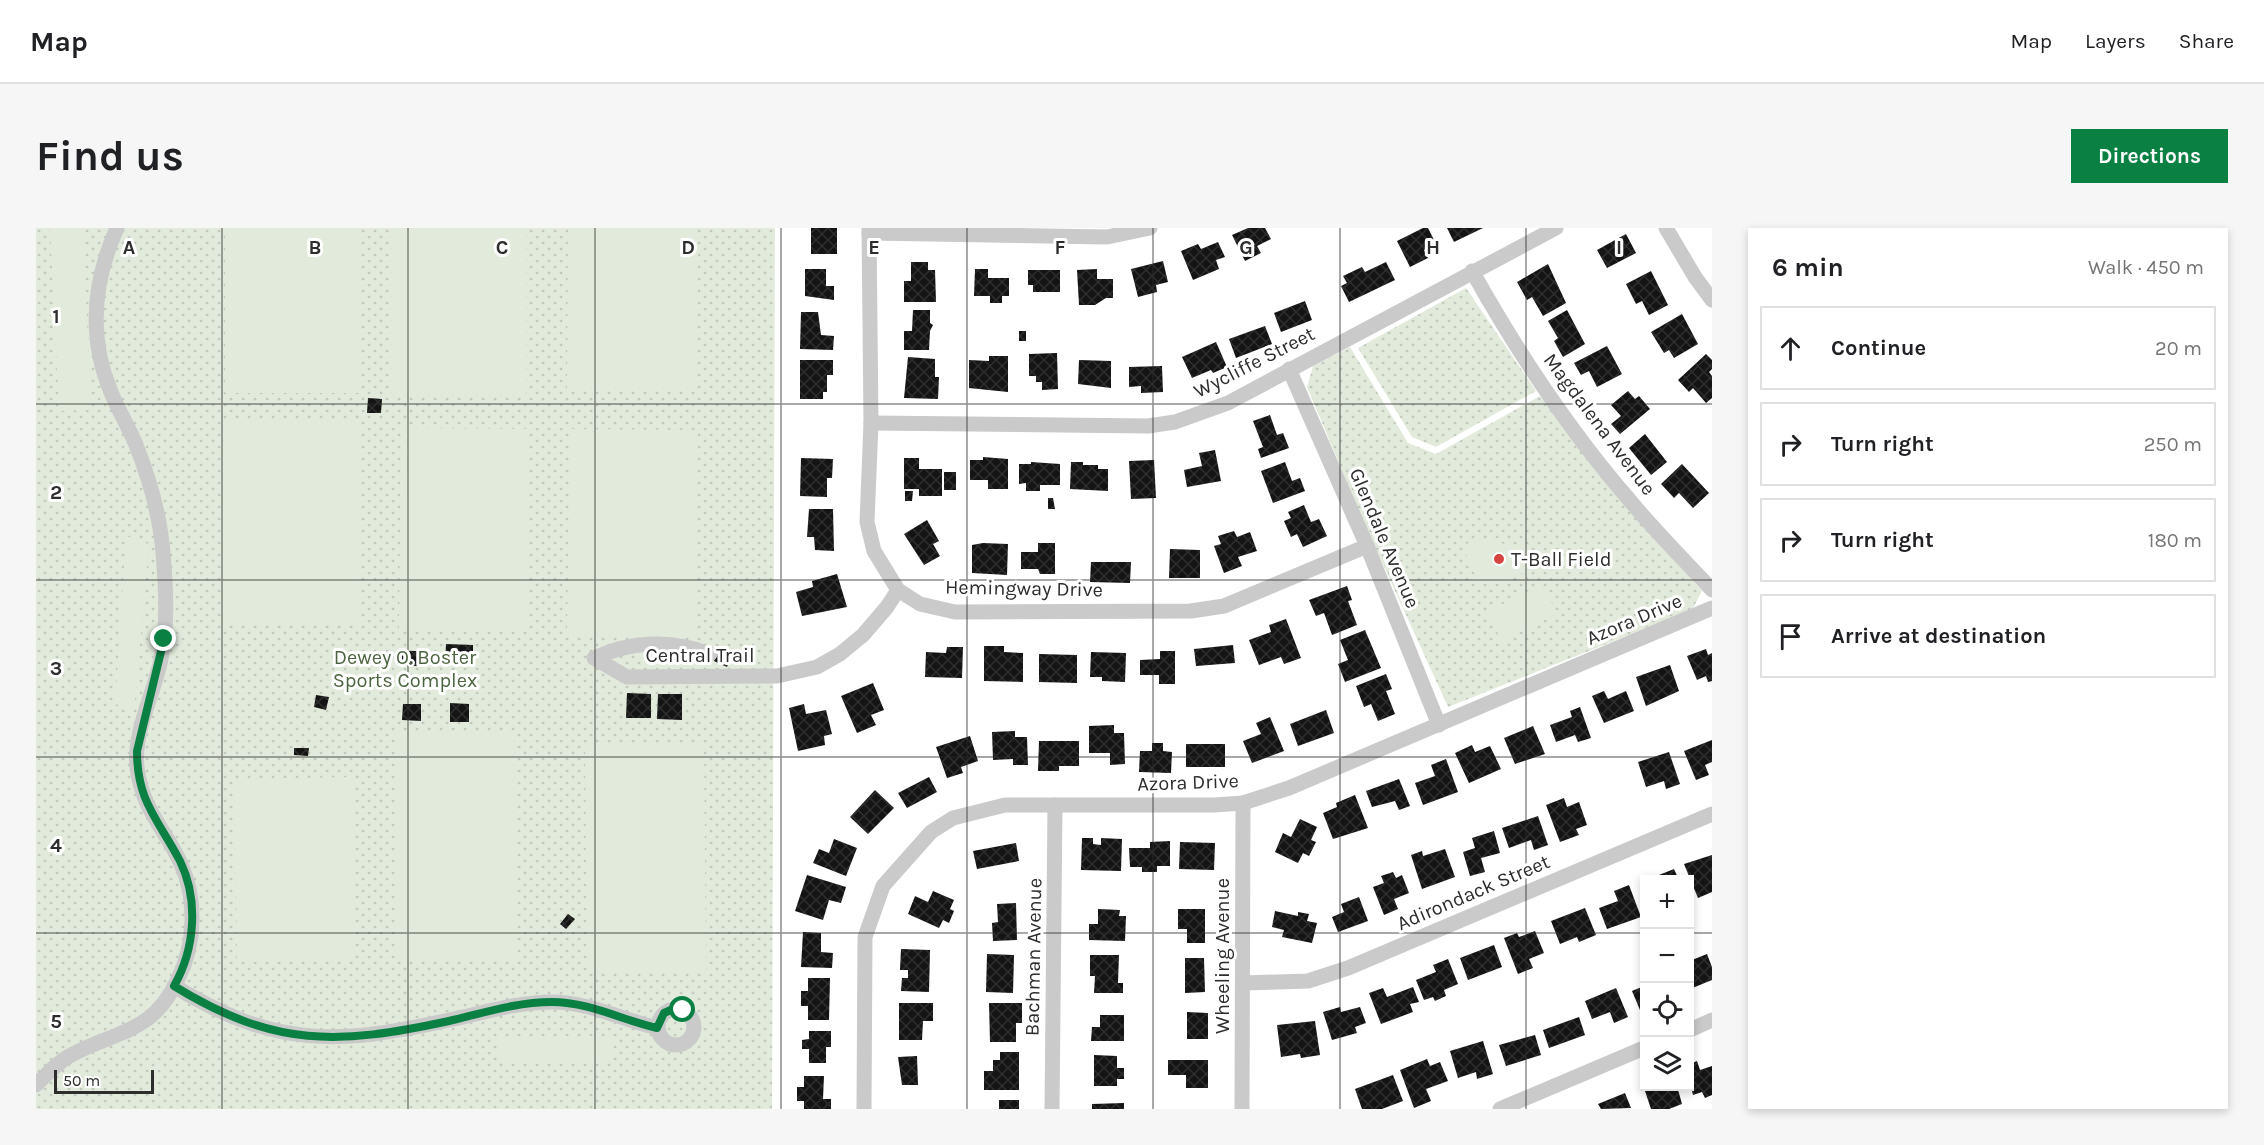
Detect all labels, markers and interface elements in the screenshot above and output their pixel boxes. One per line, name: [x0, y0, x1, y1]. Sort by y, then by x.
text: Map: [30, 25, 88, 58]
text: Map: [2010, 29, 2052, 53]
text: Layers: [2085, 29, 2146, 53]
text: Share: [2179, 29, 2234, 53]
button: Directions: [2071, 129, 2228, 183]
text: Find us: [36, 131, 184, 181]
text: A: [123, 236, 136, 259]
text: B: [309, 236, 321, 259]
text: C: [496, 236, 508, 259]
text: D: [681, 236, 695, 259]
text: E: [868, 236, 880, 259]
text: F: [1055, 236, 1066, 259]
text: G: [1239, 236, 1253, 259]
text: H: [1426, 236, 1440, 259]
text: I: [1616, 236, 1622, 259]
text: 6 min: [1772, 252, 1844, 283]
text: Walk · 450 m: [2088, 256, 2204, 279]
text: 1: [52, 305, 60, 328]
street label: Wycliffe Street: [1190, 322, 1319, 403]
icon: ahead: [1774, 332, 1807, 365]
text: Continue: [1831, 335, 1926, 361]
text: 20 m: [2155, 337, 2202, 360]
street label: Magdalena Avenue: [1539, 349, 1660, 500]
icon: right: [1774, 428, 1807, 461]
text: Turn right: [1831, 431, 1934, 457]
text: 250 m: [2144, 433, 2202, 456]
street label: Glendale Avenue: [1345, 465, 1424, 612]
text: 2: [50, 481, 62, 504]
icon: right: [1774, 524, 1807, 557]
text: Turn right: [1831, 527, 1934, 553]
text: 180 m: [2148, 529, 2202, 552]
place label: T-Ball Field: [1511, 548, 1612, 571]
marker: T-Ball Field: [1492, 552, 1506, 566]
street label: Hemingway Drive: [945, 576, 1103, 601]
street label: Azora Drive: [1583, 589, 1685, 650]
icon: arrive: [1774, 620, 1807, 653]
text: Arrive at destination: [1831, 623, 2046, 649]
route end: [150, 625, 176, 651]
street label: Central Trail: [645, 644, 755, 667]
park label: Dewey O. Boster Sports Complex: [333, 646, 477, 692]
text: 3: [50, 657, 62, 680]
street label: Azora Drive: [1137, 769, 1239, 796]
text: 4: [50, 834, 62, 857]
street label: Adirondack Street: [1393, 850, 1553, 935]
map controls: [1640, 875, 1694, 1091]
button: +: [1640, 875, 1694, 929]
street label: Bachman Avenue: [1021, 878, 1046, 1036]
street label: Wheeling Avenue: [1211, 878, 1234, 1034]
button: −: [1640, 929, 1694, 983]
button: locate: [1640, 983, 1694, 1037]
route start: [669, 996, 695, 1022]
text: 5: [50, 1010, 62, 1033]
button: layers: [1640, 1037, 1694, 1091]
scale bar: [54, 1067, 154, 1094]
text: 50 m: [63, 1071, 100, 1090]

